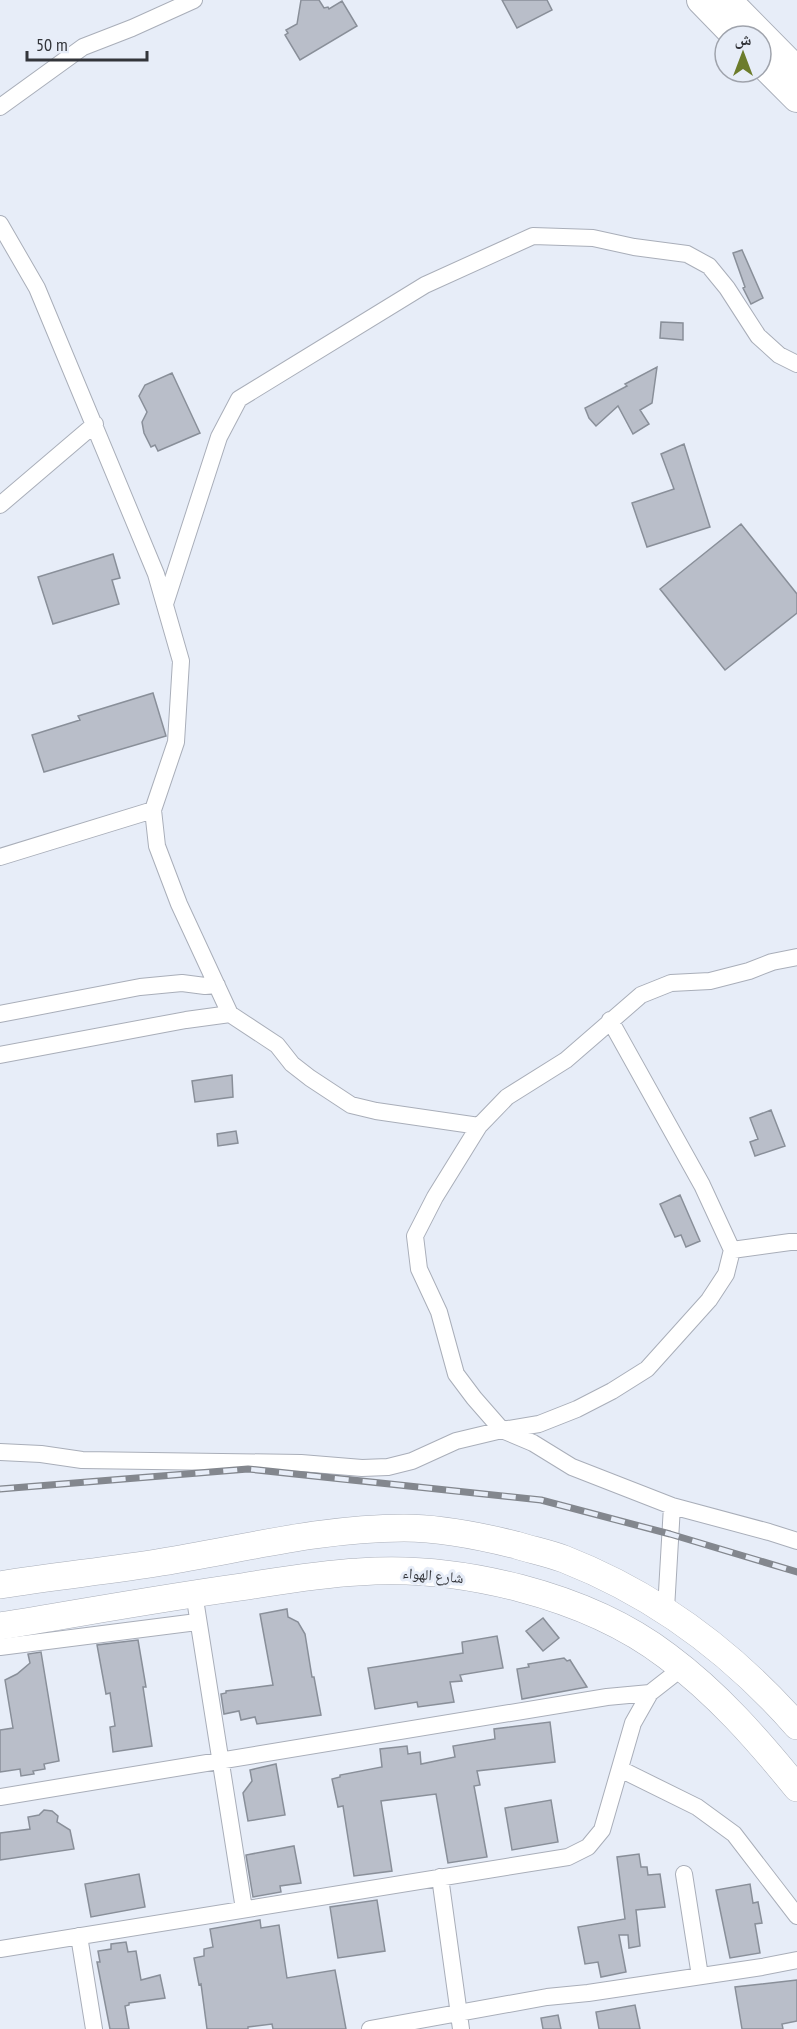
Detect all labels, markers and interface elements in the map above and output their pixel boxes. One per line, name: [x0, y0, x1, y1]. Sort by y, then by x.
scale bar: [27, 24, 147, 62]
north arrow: [713, 24, 773, 84]
text: ش: [735, 29, 752, 49]
text: 50 m: [36, 33, 68, 56]
street label: شارع الهواء: [402, 1563, 464, 1588]

